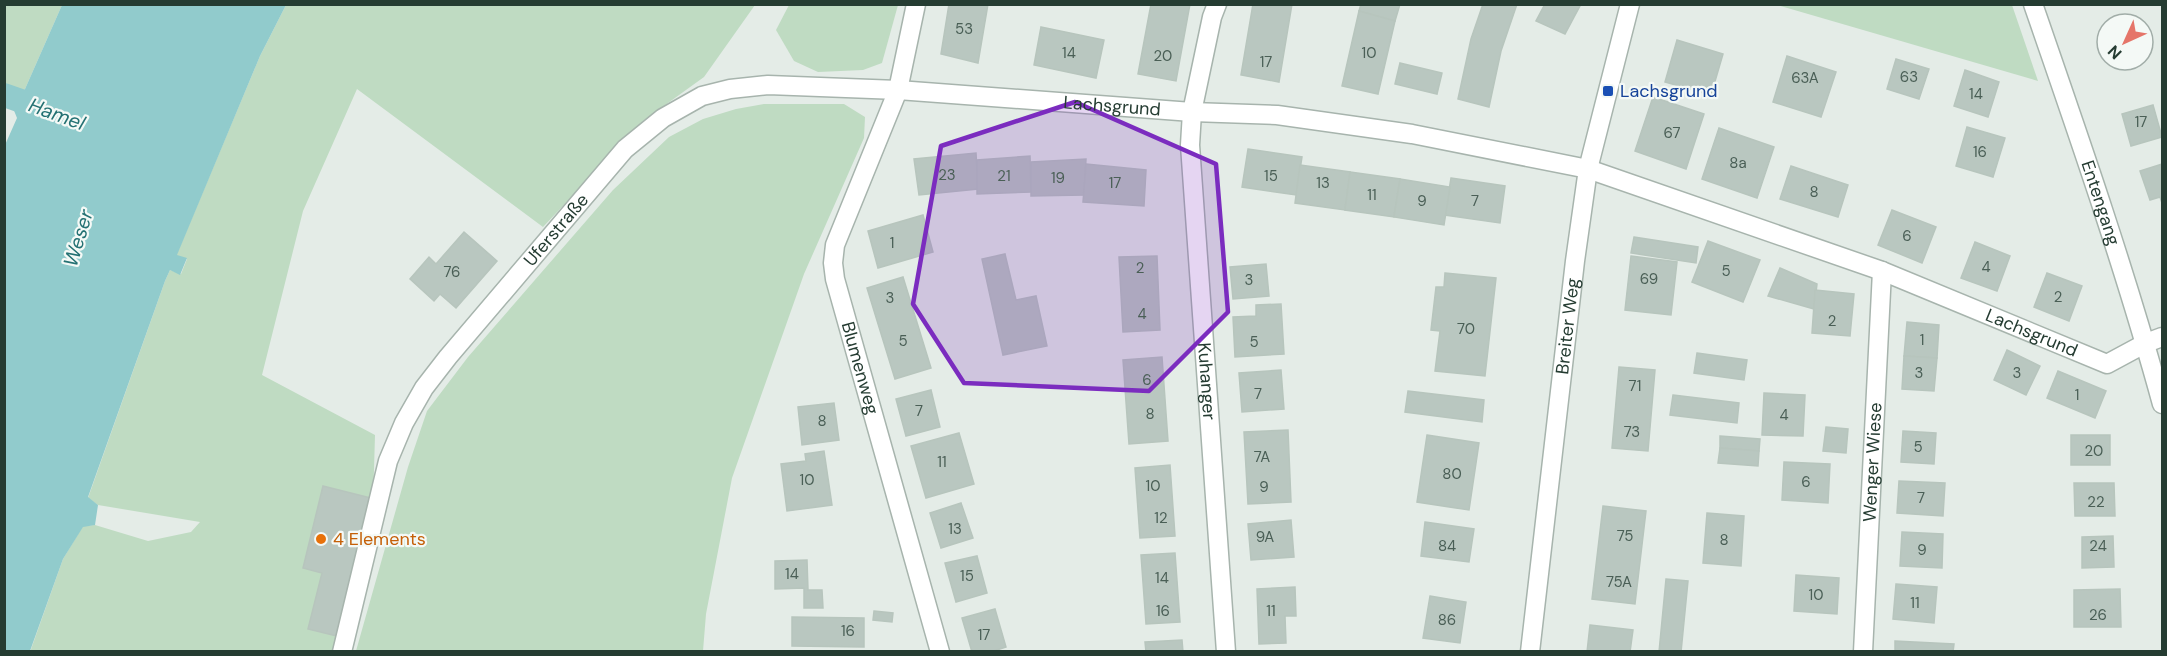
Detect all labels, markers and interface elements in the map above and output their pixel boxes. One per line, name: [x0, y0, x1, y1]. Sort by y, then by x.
north arrow: [2095, 12, 2155, 72]
house number: 53: [955, 19, 973, 39]
text: N: [2103, 41, 2126, 64]
house number: 14: [1062, 43, 1076, 63]
house number: 10: [1362, 43, 1376, 63]
house number: 20: [1154, 46, 1172, 66]
house number: 17: [1260, 52, 1272, 72]
house number: 63: [1900, 67, 1918, 87]
house number: 63A: [1791, 68, 1819, 88]
place label: Lachsgrund: [1620, 79, 1718, 103]
marker: Lachsgrund: [1601, 84, 1615, 98]
house number: 14: [1969, 84, 1983, 104]
street label: Lachsgrund: [1062, 90, 1162, 122]
water label: Hamel: [25, 92, 89, 136]
house number: 17: [2135, 112, 2147, 132]
house number: 67: [1663, 123, 1681, 143]
house number: 16: [1973, 142, 1987, 162]
house number: 8a: [1729, 153, 1747, 173]
street label: Entengang: [2075, 157, 2126, 248]
house number: 23: [938, 165, 956, 185]
house number: 21: [997, 166, 1011, 186]
house number: 15: [1264, 166, 1278, 186]
house number: 19: [1051, 168, 1065, 188]
house number: 17: [1109, 173, 1121, 193]
house number: 13: [1316, 173, 1330, 193]
house number: 8: [1809, 182, 1819, 202]
house number: 11: [1367, 185, 1377, 205]
street label: Uferstraße: [518, 188, 594, 271]
house number: 9: [1417, 191, 1427, 211]
house number: 7: [1471, 191, 1479, 211]
water label: Weser: [57, 206, 99, 270]
house number: 6: [1902, 226, 1912, 246]
house number: 1: [890, 233, 894, 253]
house number: 4: [1981, 257, 1991, 277]
house number: 2: [1136, 258, 1144, 278]
house number: 5: [1721, 261, 1731, 281]
house number: 76: [443, 262, 461, 282]
house number: 69: [1640, 269, 1658, 289]
house number: 3: [1245, 270, 1253, 290]
street label: Breiter Weg: [1550, 277, 1585, 376]
house number: 2: [2054, 287, 2062, 307]
house number: 3: [886, 288, 894, 308]
street label: Lachsgrund: [1982, 303, 2081, 363]
house number: 4: [1137, 304, 1147, 324]
house number: 2: [1828, 311, 1836, 331]
street label: Blumenweg: [836, 319, 885, 417]
house number: 70: [1457, 319, 1475, 339]
house number: 1: [1920, 330, 1924, 350]
house number: 5: [898, 331, 908, 351]
house number: 5: [1249, 332, 1259, 352]
street label: Kuhanger: [1192, 342, 1222, 421]
house number: 3: [1915, 363, 1923, 383]
house number: 3: [2013, 363, 2021, 383]
house number: 6: [1142, 370, 1152, 390]
house number: 71: [1629, 376, 1641, 396]
house number: 7: [1254, 384, 1262, 404]
house number: 1: [2075, 385, 2079, 405]
house number: 7: [915, 401, 923, 421]
street label: Wenger Wiese: [1857, 402, 1887, 523]
house number: 8: [1145, 404, 1155, 424]
house number: 4: [1779, 405, 1789, 425]
house number: 8: [817, 411, 827, 431]
house number: 73: [1624, 422, 1640, 442]
house number: 5: [1913, 437, 1923, 457]
house number: 20: [2085, 441, 2103, 461]
house number: 7A: [1254, 447, 1270, 467]
house number: 11: [937, 452, 947, 472]
house number: 80: [1442, 464, 1462, 484]
house number: 10: [800, 470, 814, 490]
house number: 6: [1801, 472, 1811, 492]
house number: 10: [1146, 476, 1160, 496]
house number: 9: [1259, 477, 1269, 497]
house number: 7: [1917, 488, 1925, 508]
house number: 22: [2087, 492, 2105, 512]
house number: 12: [1154, 508, 1168, 528]
house number: 13: [948, 519, 962, 539]
house number: 75: [1617, 526, 1633, 546]
place label: 4 Elements: [333, 527, 426, 551]
house number: 9A: [1256, 527, 1274, 547]
house number: 8: [1719, 530, 1729, 550]
marker: 4 Elements: [314, 532, 328, 546]
house number: 84: [1438, 536, 1456, 556]
house number: 24: [2089, 536, 2107, 556]
house number: 9: [1917, 540, 1927, 560]
house number: 14: [785, 564, 799, 584]
house number: 15: [960, 566, 974, 586]
house number: 14: [1155, 568, 1169, 588]
house number: 75A: [1606, 572, 1632, 592]
house number: 10: [1809, 585, 1823, 605]
house number: 11: [1910, 593, 1920, 613]
house number: 16: [1156, 601, 1170, 621]
house number: 11: [1266, 601, 1276, 621]
house number: 26: [2089, 605, 2107, 625]
house number: 86: [1438, 610, 1456, 630]
house number: 16: [841, 621, 855, 641]
house number: 17: [978, 625, 990, 645]

